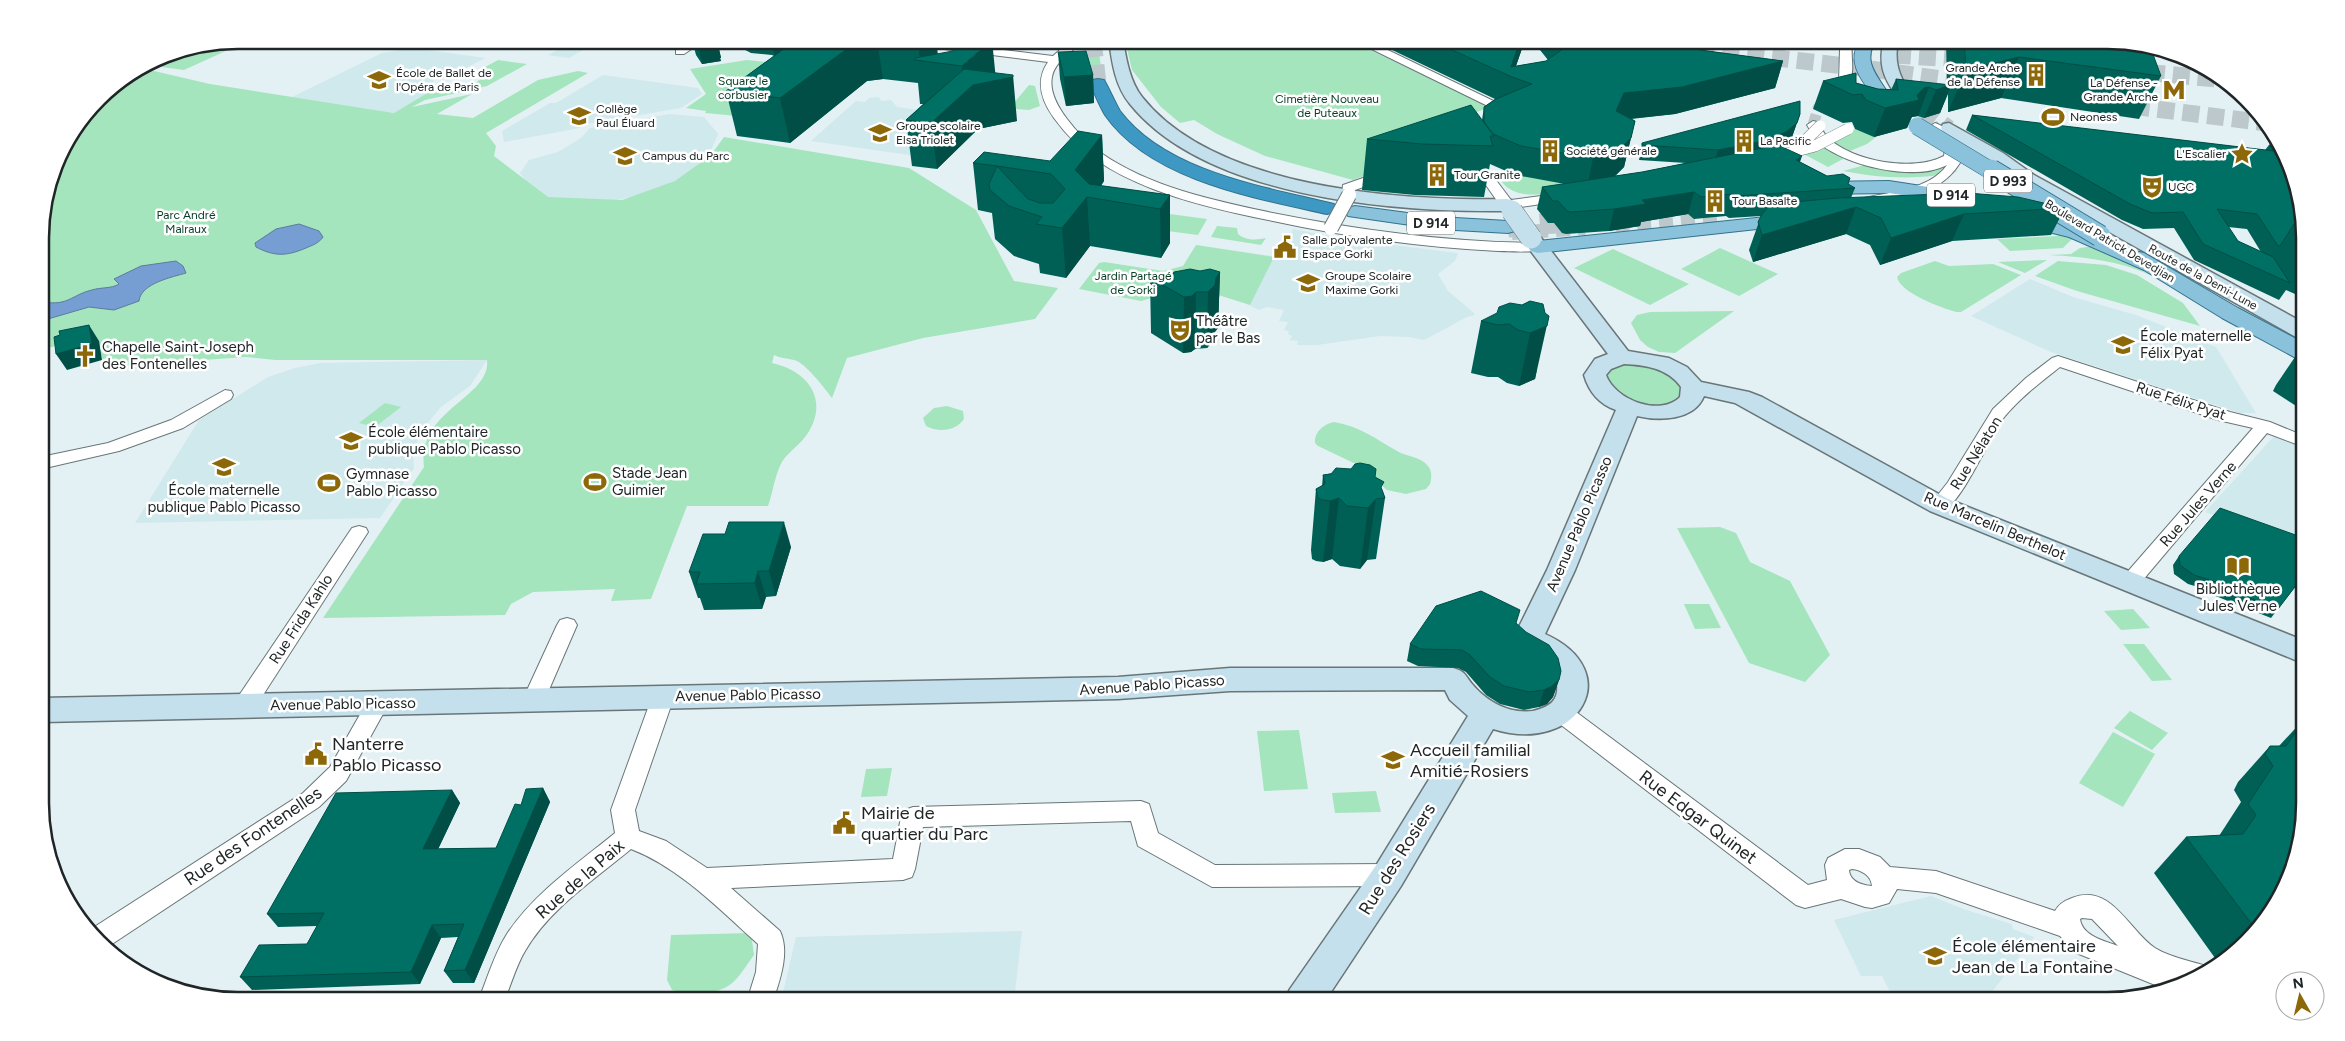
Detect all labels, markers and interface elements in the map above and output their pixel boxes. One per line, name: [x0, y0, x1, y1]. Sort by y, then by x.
place label: Grande Arche de la Défense: [1946, 61, 2020, 89]
building icon: Grande Arche de la Défense: [2023, 62, 2049, 88]
place label: École de Ballet de l'Opéra de Paris: [396, 66, 492, 94]
school or university icon: École de Ballet de l'Opéra de Paris: [366, 67, 392, 93]
park label: Square le corbusier: [718, 74, 768, 102]
place label: La Défense - Grande Arche: [2084, 76, 2158, 104]
metro station icon: La Défense - Grande Arche: [2161, 77, 2187, 103]
park label: Cimetière Nouveau de Puteaux: [1275, 92, 1379, 120]
place label: Collège Paul Éluard: [596, 102, 655, 130]
school or university icon: Collège Paul Éluard: [566, 103, 592, 129]
sports icon: Neoness: [2040, 104, 2066, 130]
place label: Neoness: [2070, 110, 2118, 124]
place label: Groupe scolaire Elsa Triolet: [896, 119, 981, 147]
school or university icon: Groupe scolaire Elsa Triolet: [867, 120, 893, 146]
building icon: La Pacific: [1731, 128, 1757, 154]
place label: La Pacific: [1760, 134, 1812, 148]
building icon: Société générale: [1537, 138, 1563, 164]
place icon: L'Escalier: [2229, 141, 2255, 167]
school or university icon: Campus du Parc: [612, 143, 638, 169]
place label: Société générale: [1566, 144, 1657, 158]
place label: L'Escalier: [2176, 147, 2226, 161]
place label: Campus du Parc: [642, 149, 730, 163]
building icon: Tour Granite: [1424, 162, 1450, 188]
place label: Tour Granite: [1454, 168, 1521, 182]
road number: D 993: [1984, 170, 2032, 192]
theatre icon: UGC: [2139, 174, 2165, 200]
place label: UGC: [2168, 180, 2195, 194]
road number: D 914: [1927, 184, 1975, 206]
building icon: Tour Basalte: [1702, 188, 1728, 214]
place label: Tour Basalte: [1732, 194, 1798, 208]
street label: Boulevard Patrick Devedjian: [2043, 197, 2178, 286]
park label: Parc André Malraux: [157, 208, 216, 236]
road number: D 914: [1407, 212, 1455, 234]
place label: Salle polyvalente Espace Gorki: [1302, 233, 1393, 261]
public building icon: Salle polyvalente Espace Gorki: [1272, 234, 1298, 260]
street label: Route de la Demi-Lune: [2146, 241, 2260, 313]
park label: Jardin Partagé de Gorki: [1094, 269, 1172, 297]
place label: Groupe Scolaire Maxime Gorki: [1325, 269, 1412, 297]
school or university icon: Groupe Scolaire Maxime Gorki: [1295, 270, 1321, 296]
place label: Théâtre par le Bas: [1196, 312, 1260, 347]
theatre icon: Théâtre par le Bas: [1167, 317, 1193, 343]
place label: École maternelle Félix Pyat: [2140, 327, 2252, 362]
school or university icon: École maternelle Félix Pyat: [2110, 332, 2136, 358]
place label: Chapelle Saint-Joseph des Fontenelles: [102, 338, 254, 373]
church icon: Chapelle Saint-Joseph des Fontenelles: [72, 343, 98, 369]
street label: Rue Félix Pyat: [2134, 378, 2228, 424]
street label: Rue Nélaton: [1946, 413, 2006, 493]
place label: École élémentaire publique Pablo Picasso: [368, 423, 521, 458]
school or university icon: École élémentaire publique Pablo Picasso: [338, 428, 364, 454]
street label: Avenue Pablo Picasso: [1542, 453, 1616, 595]
school or university icon: École maternelle publique Pablo Picasso: [211, 454, 237, 480]
street label: Rue Jules Verne: [2156, 458, 2240, 550]
place label: Stade Jean Guimier: [612, 464, 687, 499]
place label: Gymnase Pablo Picasso: [346, 465, 438, 500]
sports icon: Stade Jean Guimier: [582, 469, 608, 495]
sports icon: Gymnase Pablo Picasso: [316, 470, 342, 496]
place label: École maternelle publique Pablo Picasso: [147, 481, 301, 516]
street label: Rue Marcelin Berthelot: [1921, 488, 2069, 564]
library icon: Bibliothèque Jules Verne: [2225, 553, 2251, 579]
street label: Rue Frida Kahlo: [265, 570, 337, 667]
place label: Bibliothèque Jules Verne: [2196, 580, 2280, 615]
street label: Avenue Pablo Picasso: [1079, 671, 1226, 699]
street label: Avenue Pablo Picasso: [675, 685, 821, 705]
street label: Avenue Pablo Picasso: [270, 694, 416, 714]
place label: Nanterre Pablo Picasso: [332, 733, 442, 776]
place label: Accueil familial Amitié-Rosiers: [1410, 739, 1531, 782]
public building icon: Nanterre Pablo Picasso: [303, 741, 329, 767]
school or university icon: Accueil familial Amitié-Rosiers: [1380, 747, 1406, 773]
street label: Rue Edgar Quinet: [1635, 765, 1761, 869]
street label: Rue des Fontenelles: [180, 782, 326, 890]
street label: Rue des Rosiers: [1354, 799, 1440, 919]
place label: Mairie de quartier du Parc: [861, 802, 989, 845]
public building icon: Mairie de quartier du Parc: [831, 810, 857, 836]
street label: Rue de la Paix: [531, 834, 629, 923]
place label: École élémentaire Jean de La Fontaine: [1952, 935, 2113, 978]
school or university icon: École élémentaire Jean de La Fontaine: [1922, 943, 1948, 969]
north arrow: [2275, 971, 2325, 1021]
text: N: [2292, 974, 2305, 993]

